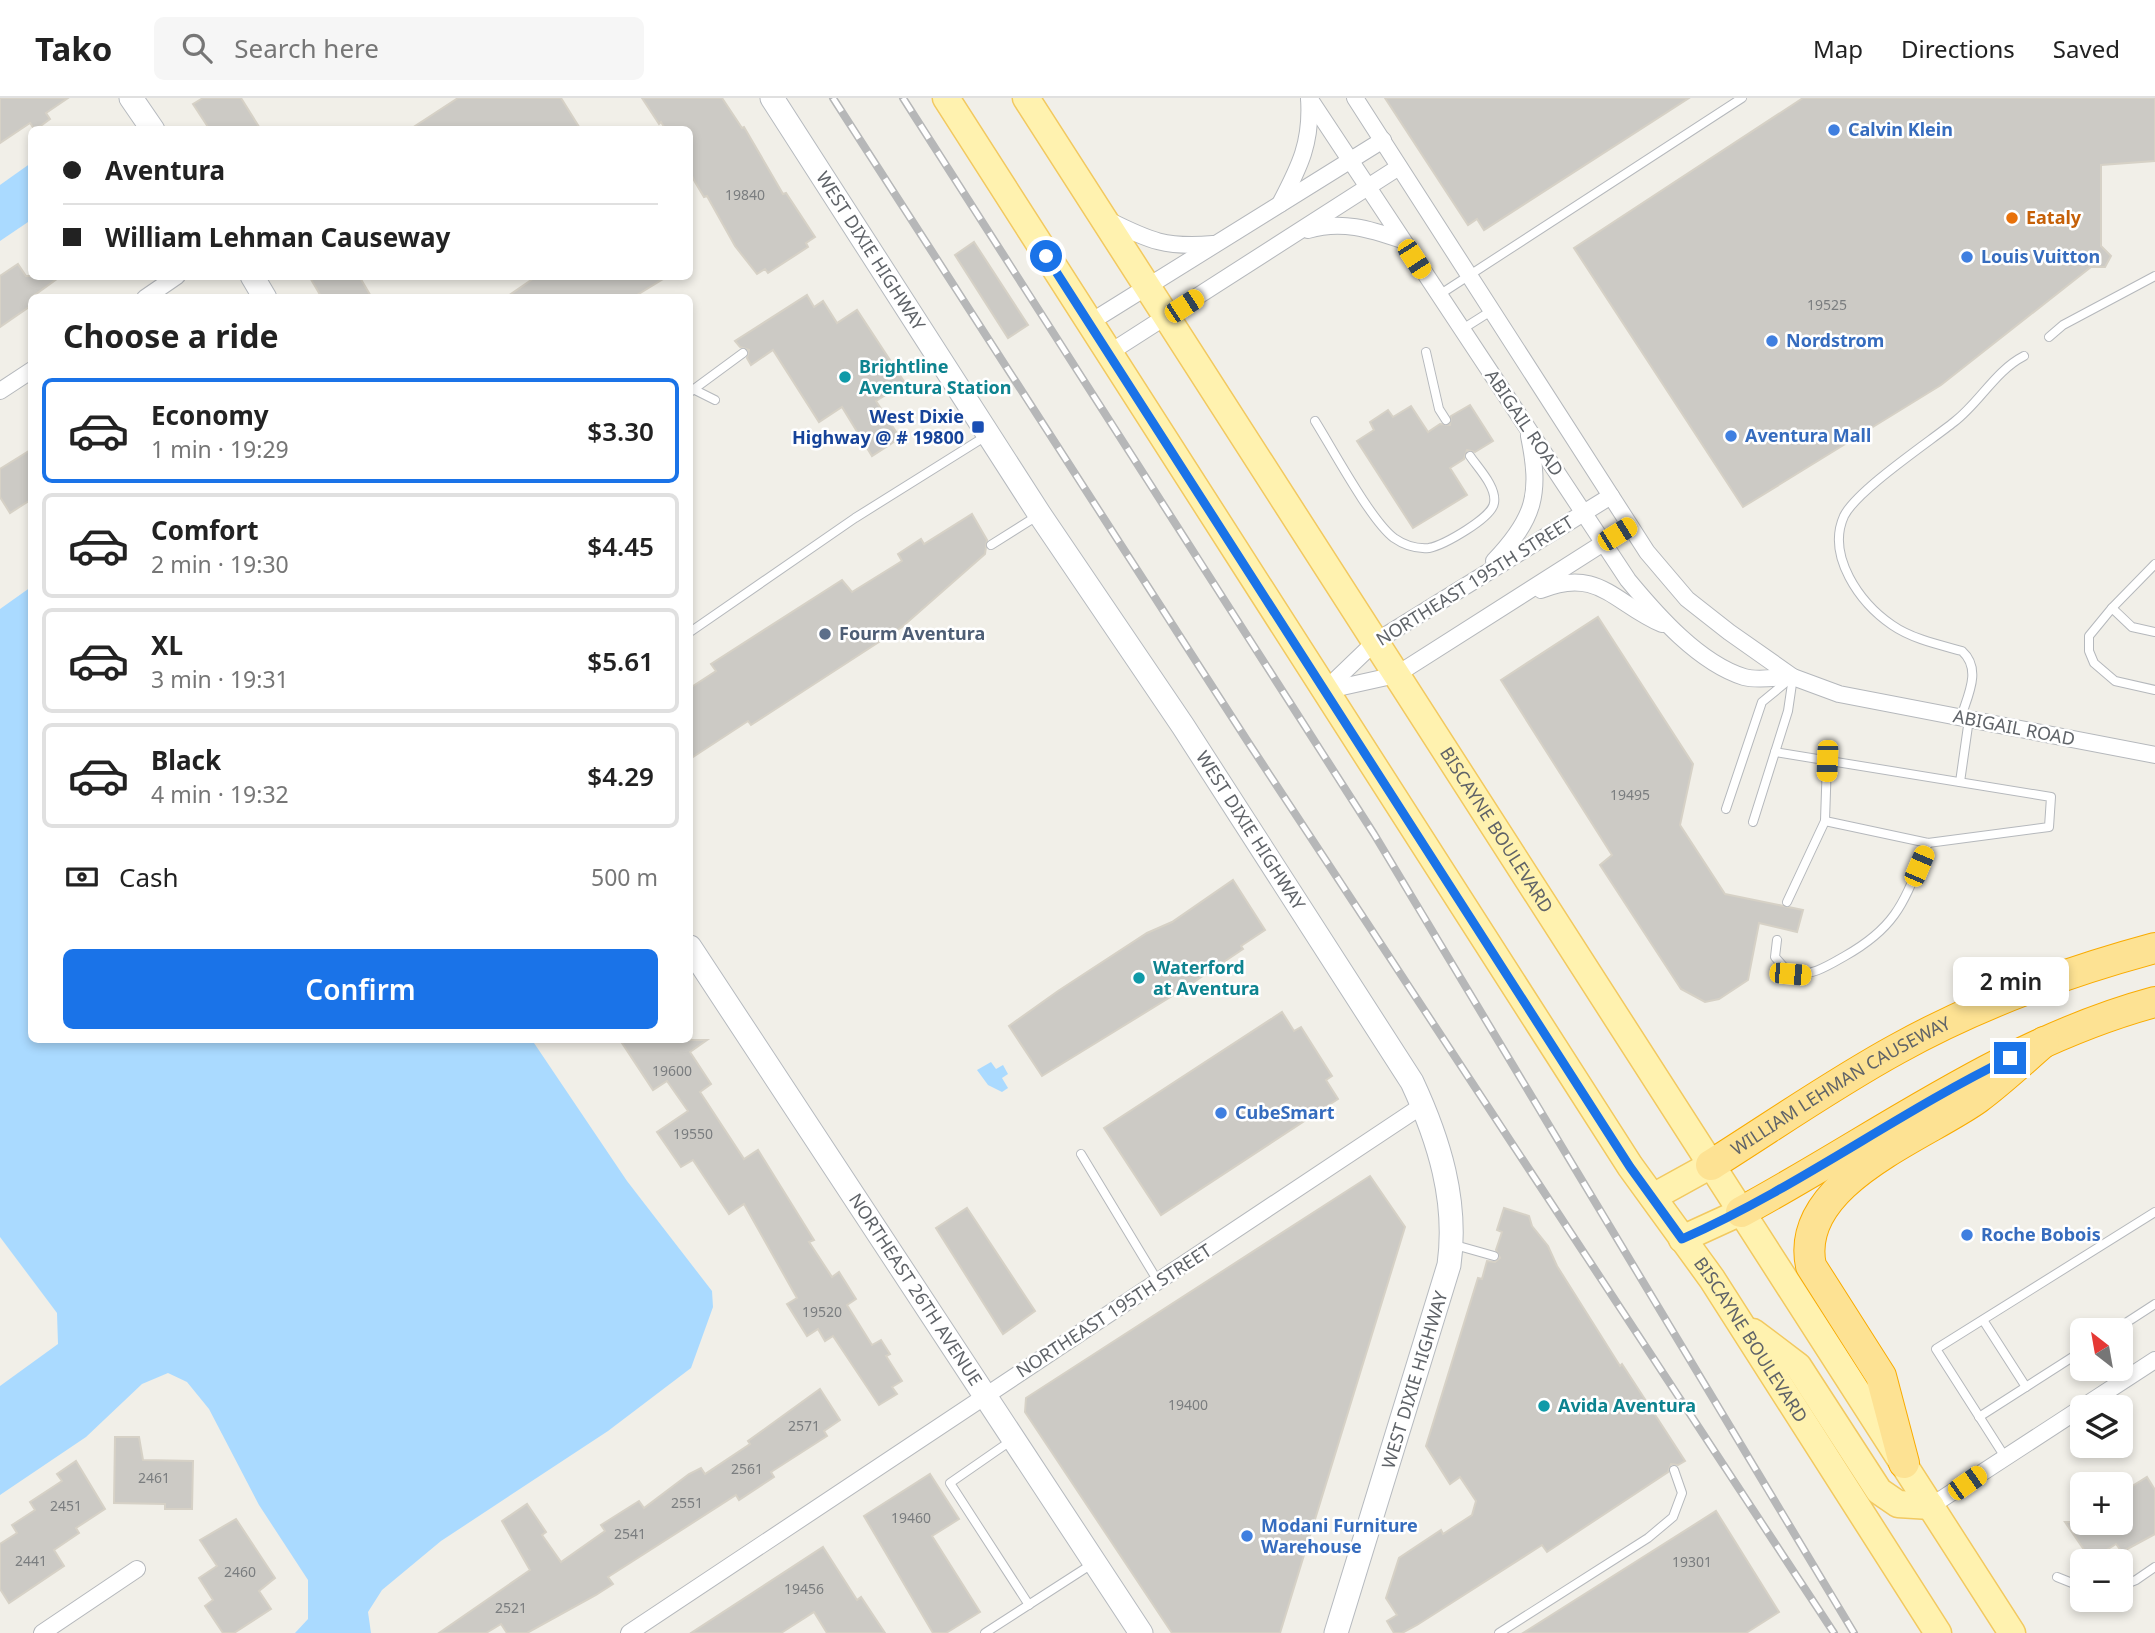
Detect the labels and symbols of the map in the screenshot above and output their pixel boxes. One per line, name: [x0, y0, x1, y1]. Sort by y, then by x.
place label: Calvin Klein: [1848, 117, 1953, 141]
marker: Calvin Klein: [1826, 122, 1842, 138]
street label: WEST DIXIE HIGHWAY: [811, 166, 932, 335]
house number: 19840: [725, 185, 765, 204]
place label: Eataly: [2026, 205, 2082, 229]
marker: Eataly: [2004, 210, 2020, 226]
car: [1394, 236, 1435, 282]
route start: [1030, 240, 1062, 272]
place label: Louis Vuitton: [1981, 244, 2100, 268]
marker: Louis Vuitton: [1959, 249, 1975, 265]
car: [1161, 286, 1208, 326]
house number: 19525: [1807, 295, 1847, 314]
place label: Nordstrom: [1786, 328, 1884, 352]
marker: Nordstrom: [1764, 333, 1780, 349]
place label: Brightline Aventura Station: [859, 354, 1012, 399]
street label: ABIGAIL ROAD: [1480, 364, 1569, 480]
marker: Brightline Aventura Station: [837, 369, 853, 385]
place label: West Dixie Highway @ # 19800: [792, 404, 964, 449]
marker: West Dixie Highway @ # 19800: [970, 419, 986, 435]
place label: Aventura Mall: [1745, 423, 1871, 447]
marker: Aventura Mall: [1723, 428, 1739, 444]
street label: NORTHEAST 195TH STREET: [1371, 509, 1578, 651]
car: [1594, 514, 1641, 554]
place label: Fourm Aventura: [839, 621, 985, 645]
marker: Fourm Aventura: [817, 626, 833, 642]
street label: ABIGAIL ROAD: [1951, 703, 2077, 751]
car: [1816, 740, 1839, 782]
street label: BISCAYNE BOULEVARD: [1435, 742, 1559, 917]
street label: WEST DIXIE HIGHWAY: [1191, 746, 1312, 915]
house number: 19495: [1610, 785, 1650, 804]
car: [1902, 843, 1937, 889]
place label: Waterford at Aventura: [1153, 955, 1259, 1000]
callout: 2 min: [1952, 956, 2068, 1006]
car: [1769, 962, 1812, 986]
marker: Waterford at Aventura: [1131, 970, 1147, 986]
street label: WILLIAM LEHMAN CAUSEWAY: [1726, 1010, 1955, 1160]
route end: [1994, 1042, 2026, 1074]
house number: 19600: [652, 1061, 692, 1080]
place label: CubeSmart: [1235, 1100, 1335, 1124]
marker: CubeSmart: [1213, 1105, 1229, 1121]
house number: 19550: [673, 1124, 713, 1143]
street label: NORTHEAST 26TH AVENUE: [844, 1188, 988, 1390]
place label: Roche Bobois: [1981, 1222, 2101, 1246]
marker: Roche Bobois: [1959, 1227, 1975, 1243]
street label: NORTHEAST 195TH STREET: [1011, 1238, 1216, 1382]
street label: BISCAYNE BOULEVARD: [1689, 1252, 1814, 1427]
street label: WEST DIXIE HIGHWAY: [1376, 1287, 1453, 1471]
house number: 19520: [802, 1302, 842, 1321]
north arrow: [2070, 1318, 2133, 1381]
place label: Avida Aventura: [1558, 1393, 1696, 1417]
house number: 19400: [1168, 1395, 1208, 1414]
marker: Avida Aventura: [1536, 1398, 1552, 1414]
house number: 2571: [788, 1416, 820, 1435]
house number: 2561: [731, 1459, 763, 1478]
car: [1944, 1462, 1991, 1504]
house number: 2461: [138, 1468, 170, 1487]
house number: 2551: [671, 1493, 703, 1512]
house number: 2451: [50, 1496, 82, 1515]
house number: 19460: [891, 1508, 931, 1527]
place label: Modani Furniture Warehouse: [1261, 1513, 1418, 1558]
house number: 2541: [614, 1524, 646, 1543]
marker: Modani Furniture Warehouse: [1239, 1528, 1255, 1544]
house number: 2441: [15, 1551, 47, 1570]
house number: 19301: [1672, 1552, 1712, 1571]
house number: 2460: [224, 1562, 256, 1581]
house number: 19456: [784, 1579, 824, 1598]
house number: 2521: [495, 1598, 527, 1617]

